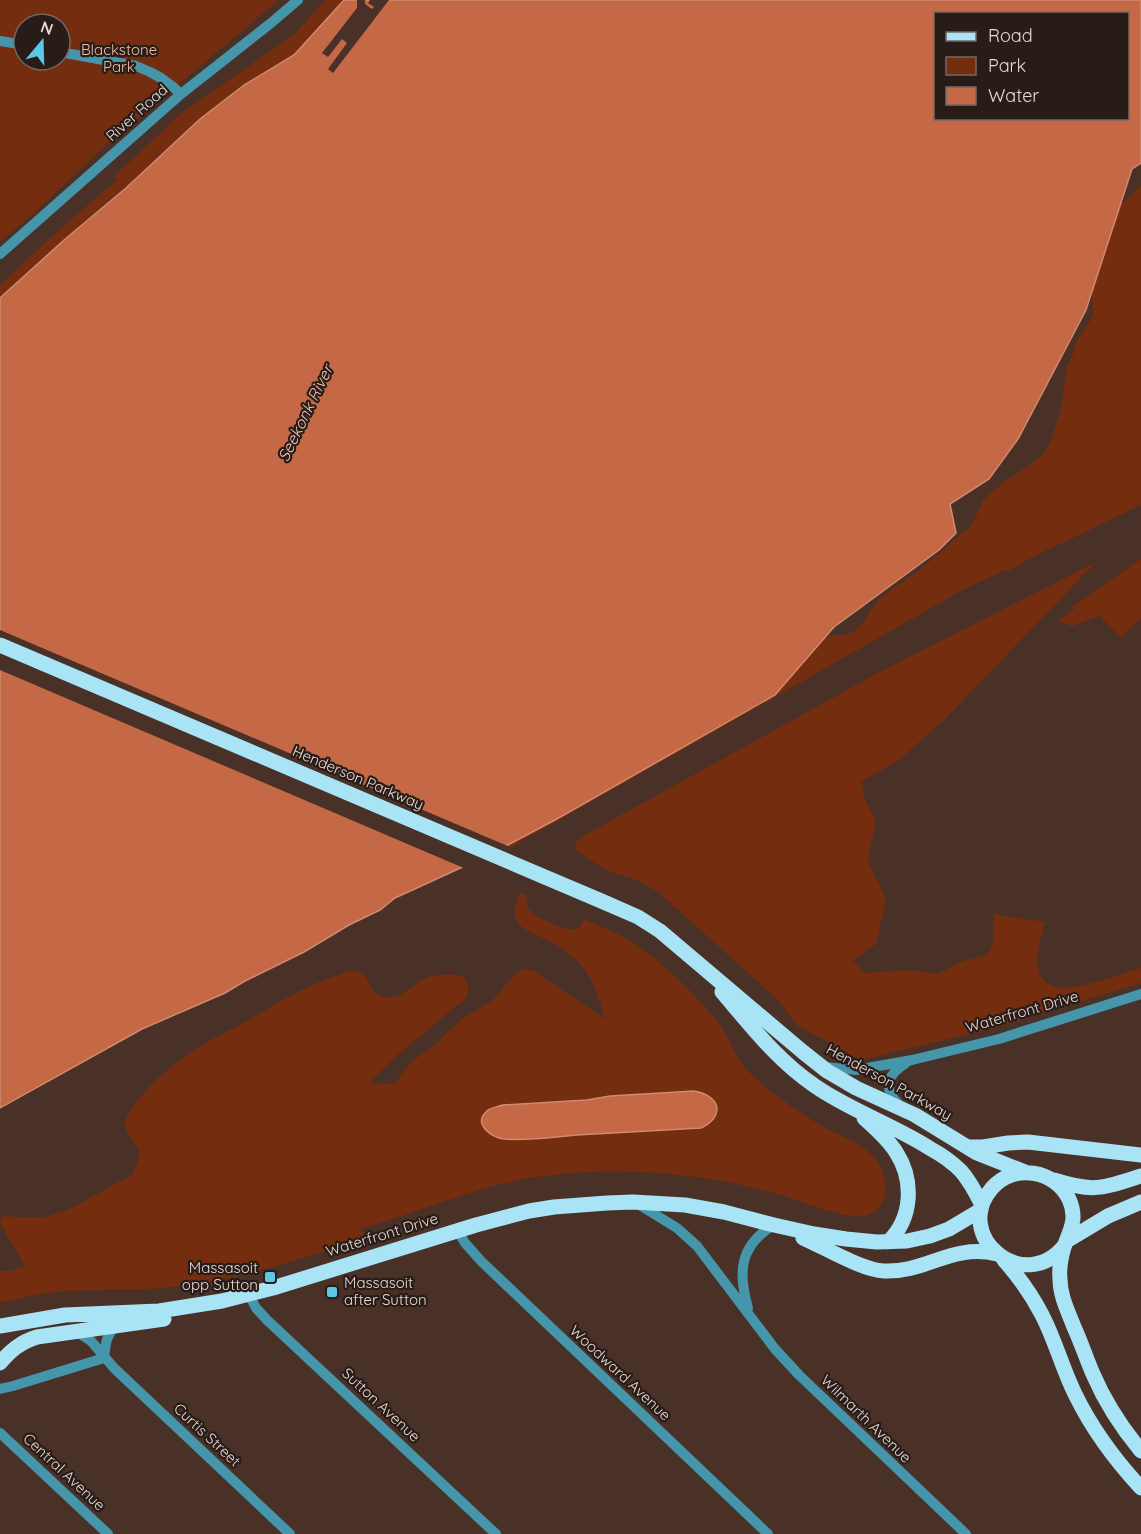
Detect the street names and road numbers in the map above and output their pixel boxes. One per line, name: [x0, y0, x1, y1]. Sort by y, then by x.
street label: River Road: [102, 80, 172, 145]
street label: Henderson Parkway: [290, 741, 427, 814]
street label: Waterfront Drive: [963, 986, 1081, 1037]
street label: Henderson Parkway: [823, 1039, 955, 1124]
street label: Waterfront Drive: [323, 1208, 440, 1261]
street label: Woodward Avenue: [566, 1321, 675, 1425]
street label: Sutton Avenue: [338, 1364, 424, 1446]
street label: Wilmarth Avenue: [817, 1371, 916, 1467]
street label: Curtis Street: [170, 1399, 245, 1470]
street label: Central Avenue: [19, 1429, 109, 1515]

